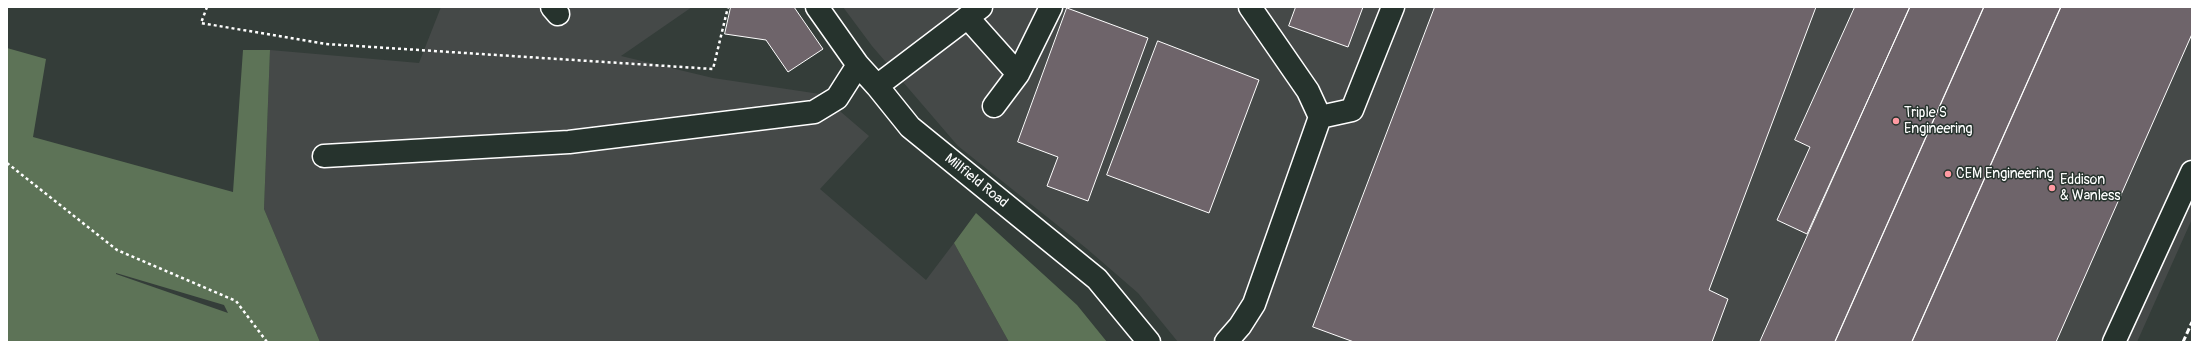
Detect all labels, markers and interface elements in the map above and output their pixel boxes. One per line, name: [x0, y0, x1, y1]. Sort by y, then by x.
place label: Triple S Engineering: [1904, 105, 1973, 138]
marker: Triple S Engineering: [1891, 116, 1901, 126]
street label: Millfield Road: [941, 150, 1011, 212]
place label: CEM Engineering: [1956, 166, 2054, 182]
marker: CEM Engineering: [1943, 169, 1953, 179]
place label: Eddison & Wanless: [2060, 172, 2121, 204]
marker: Eddison & Wanless: [2047, 183, 2057, 193]

